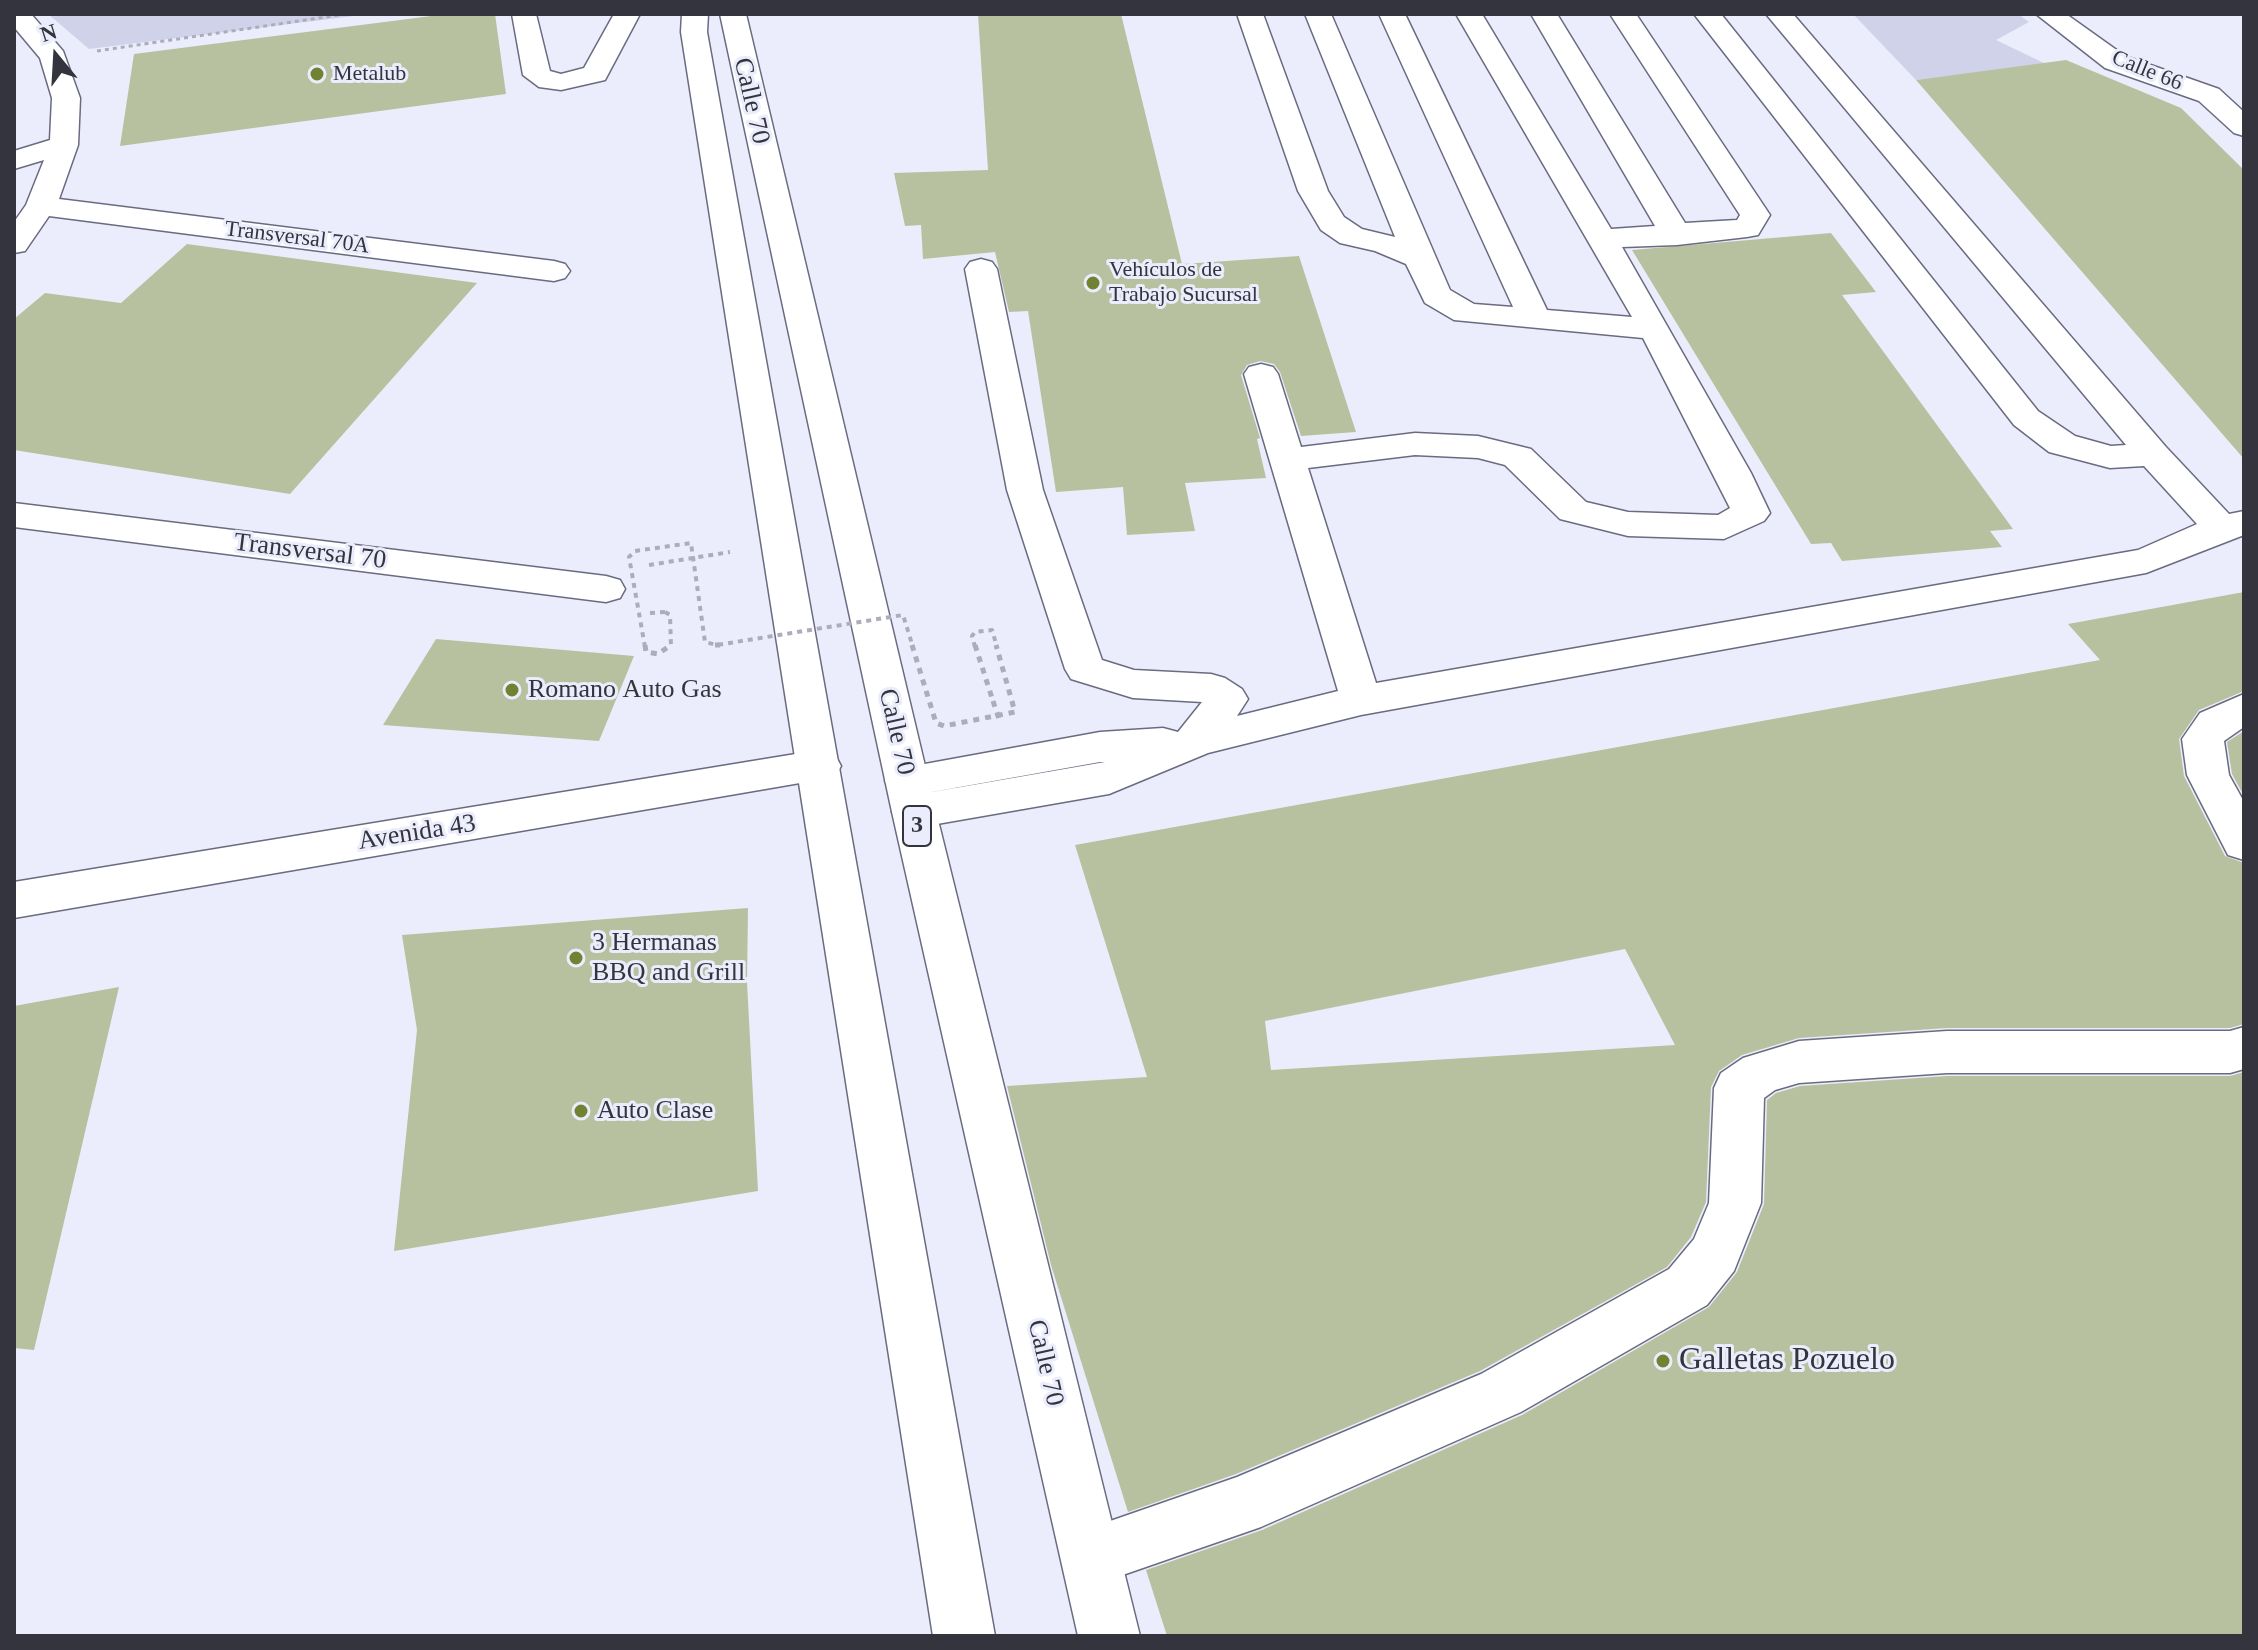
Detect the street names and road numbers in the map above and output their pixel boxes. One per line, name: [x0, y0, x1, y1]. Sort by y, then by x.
street label: Calle 66: [2108, 45, 2186, 97]
street label: Calle 70: [726, 55, 776, 147]
street label: Transversal 70A: [223, 216, 371, 260]
street label: Transversal 70: [232, 527, 388, 577]
street label: Calle 70: [871, 686, 921, 778]
road number: 3: [903, 806, 931, 846]
street label: Avenida 43: [356, 808, 478, 858]
street label: Calle 70: [1020, 1317, 1070, 1409]

